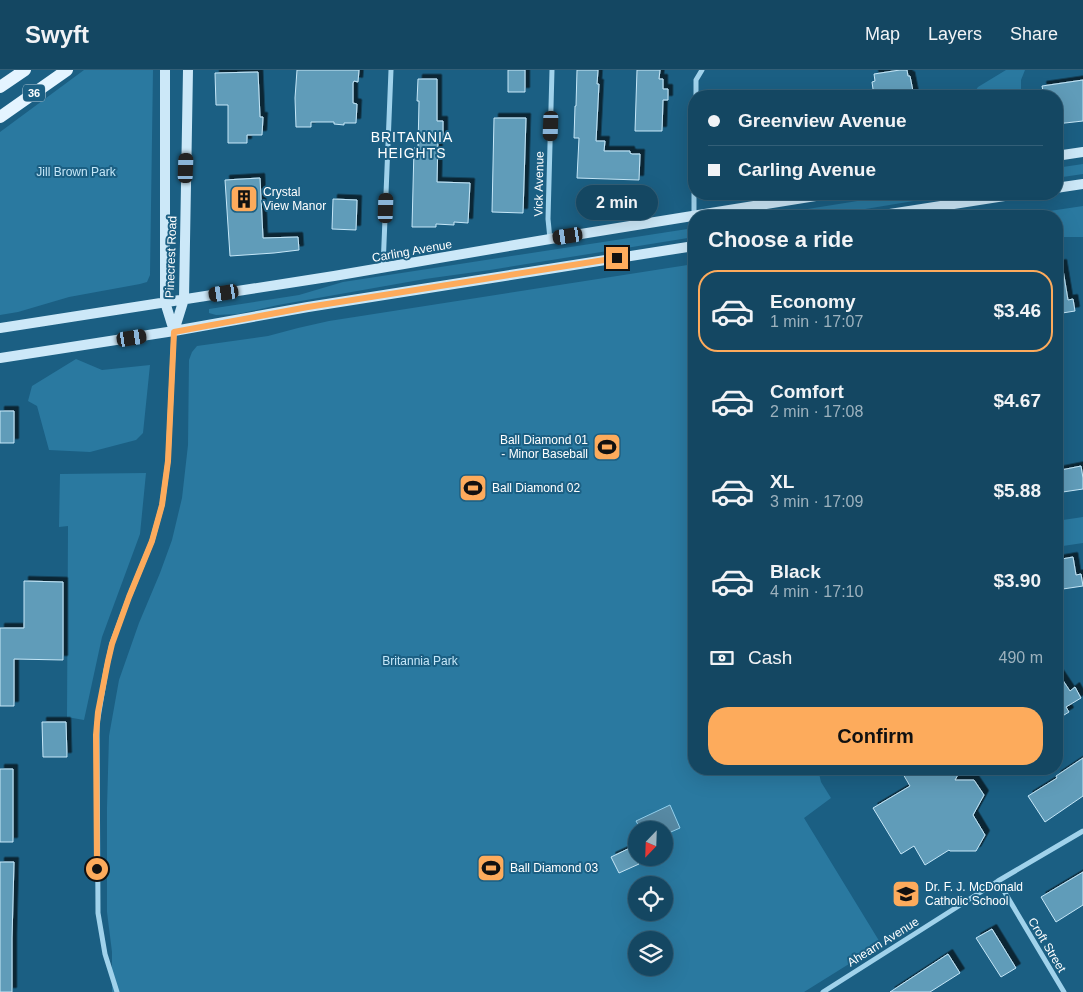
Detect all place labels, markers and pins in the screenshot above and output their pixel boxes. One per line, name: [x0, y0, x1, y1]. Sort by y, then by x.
building icon: Crystal View Manor: [229, 184, 259, 214]
place label: Crystal View Manor: [263, 185, 326, 213]
sports icon: Ball Diamond 01 - Minor Baseball: [592, 432, 622, 462]
place label: Ball Diamond 01 - Minor Baseball: [500, 433, 588, 461]
sports icon: Ball Diamond 02: [458, 473, 488, 503]
place label: Ball Diamond 02: [492, 481, 580, 495]
sports icon: Ball Diamond 03: [476, 853, 506, 883]
place label: Ball Diamond 03: [510, 861, 598, 875]
school or university icon: Dr. F. J. McDonald Catholic School: [891, 879, 921, 909]
place label: Dr. F. J. McDonald Catholic School: [925, 880, 1023, 908]

